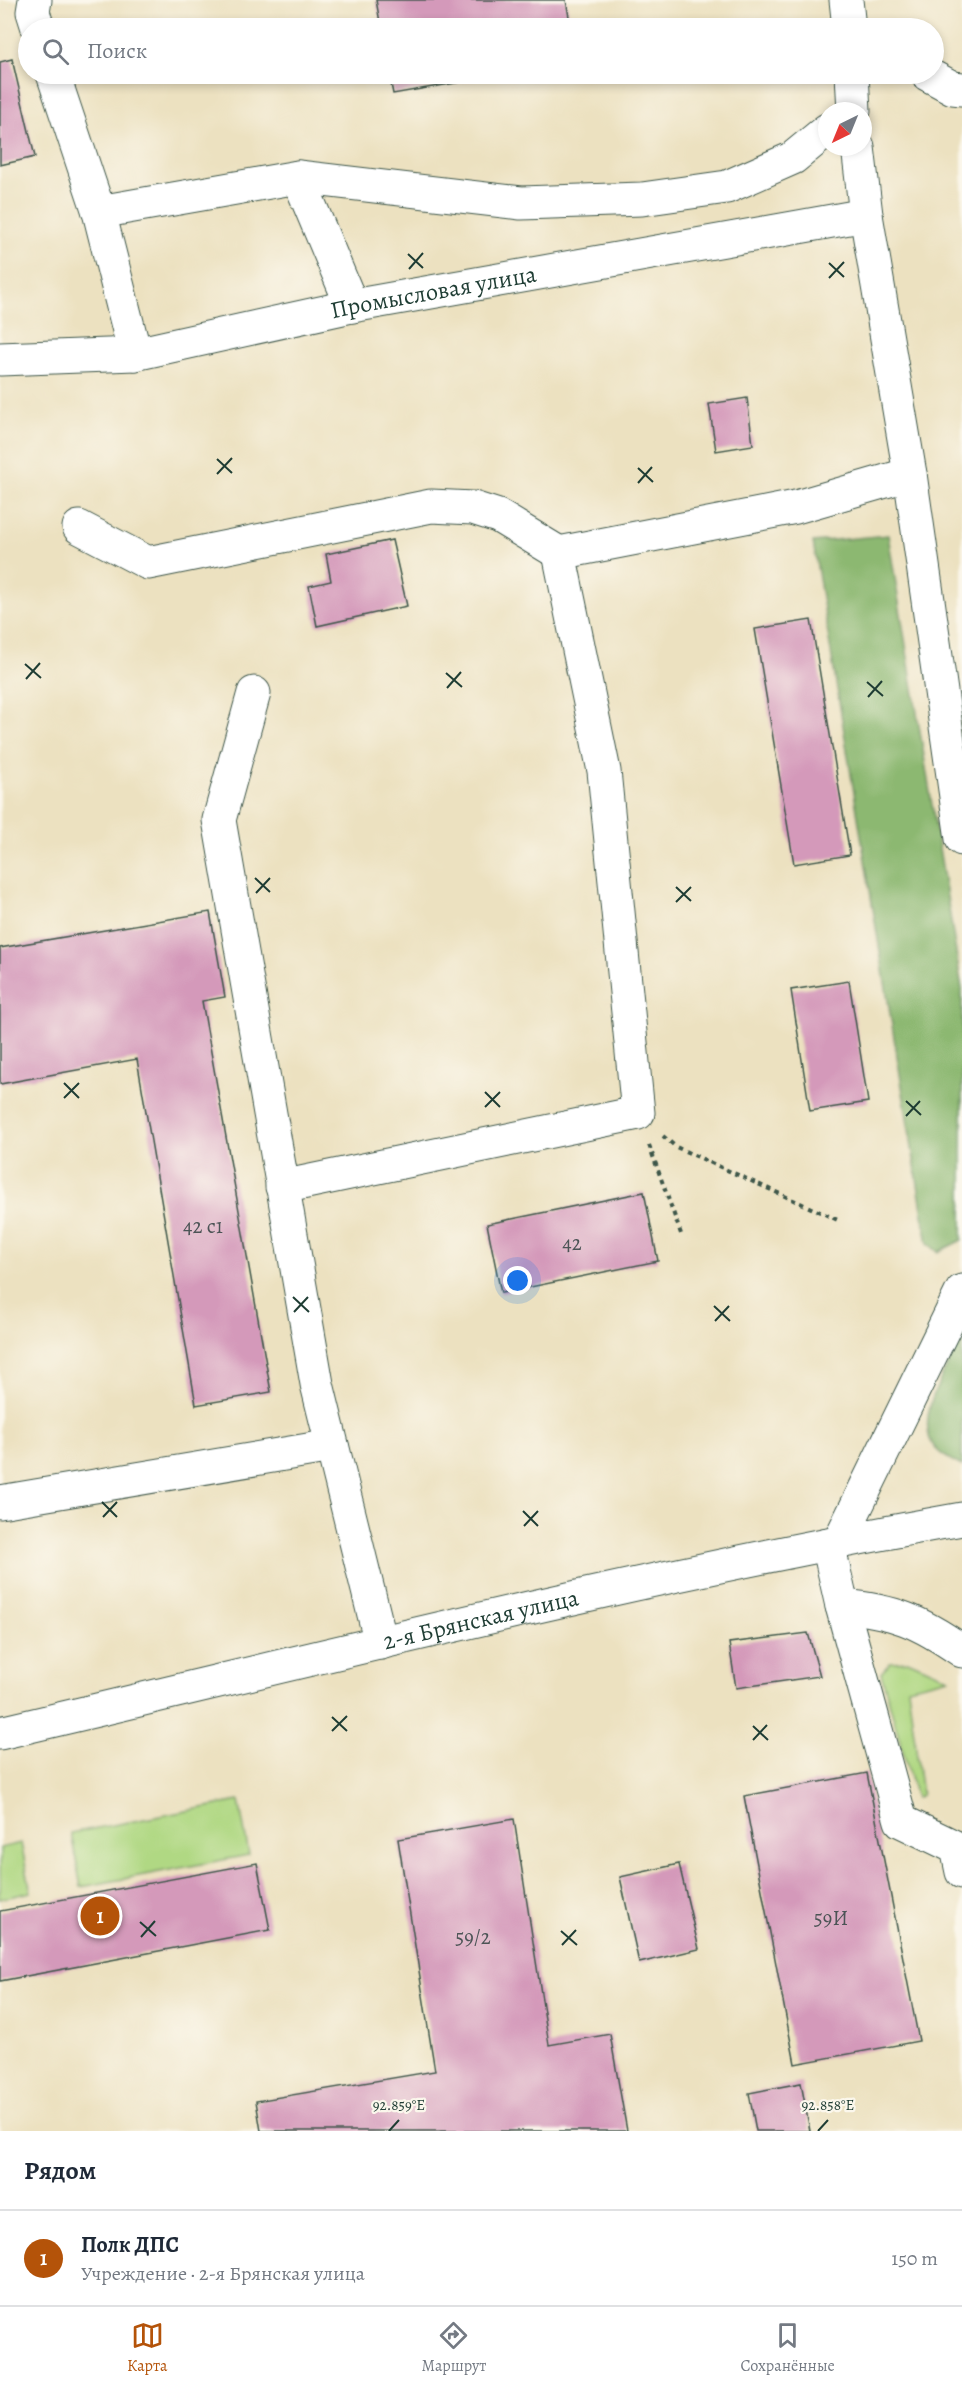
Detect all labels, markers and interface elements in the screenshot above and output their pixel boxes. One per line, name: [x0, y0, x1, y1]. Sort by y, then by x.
search box: [18, 18, 944, 84]
icon: search: [39, 35, 72, 68]
text: Поиск: [87, 36, 147, 66]
north arrow: [818, 102, 872, 156]
street label: Промысловая улица: [327, 258, 539, 326]
house number: 42 с1: [183, 1212, 223, 1240]
house number: 42: [562, 1229, 582, 1257]
your location: [503, 1266, 532, 1295]
street label: 2-я Брянская улица: [380, 1581, 581, 1657]
pin: 1: [80, 1894, 120, 1938]
house number: 59И: [814, 1904, 848, 1932]
house number: 59/2: [455, 1923, 491, 1951]
text: 92.859°E: [373, 2095, 425, 2115]
text: 92.858°E: [802, 2095, 854, 2115]
text: Рядом: [24, 2153, 96, 2188]
text: Полк ДПС: [81, 2230, 179, 2260]
text: 1: [40, 2245, 47, 2272]
text: 150 m: [891, 2245, 938, 2272]
text: Учреждение · 2-я Брянская улица: [81, 2260, 365, 2287]
tab: Карта: [127, 2319, 167, 2377]
tab: Маршрут: [422, 2319, 486, 2377]
tab: Сохранённые: [741, 2319, 835, 2377]

